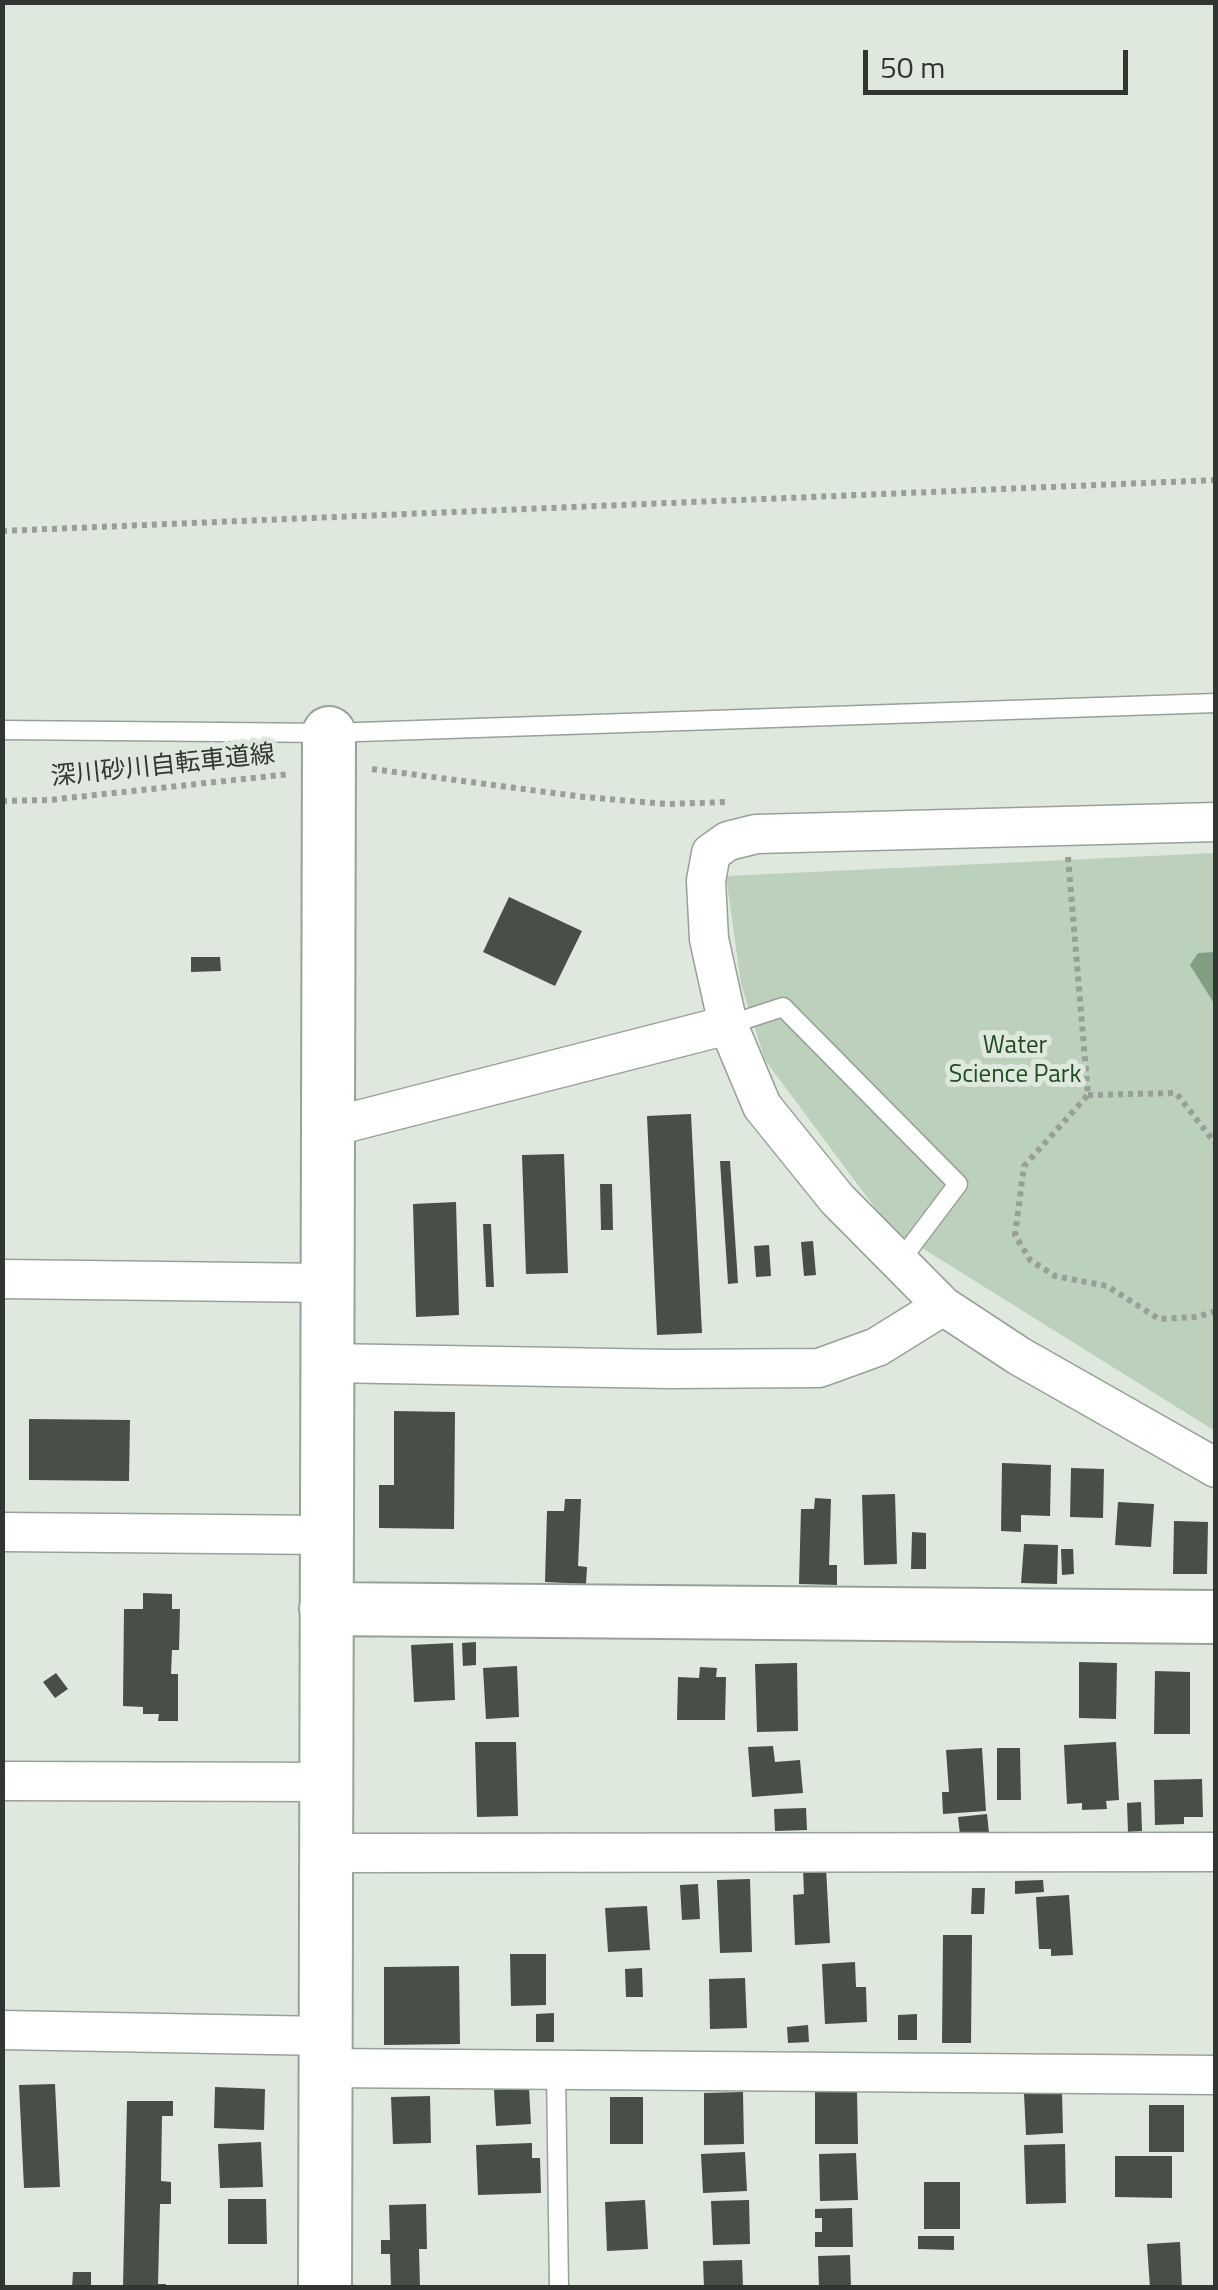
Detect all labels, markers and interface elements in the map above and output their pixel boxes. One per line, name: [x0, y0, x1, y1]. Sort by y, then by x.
scale bar: [868, 30, 1133, 92]
text: 50 m: [880, 44, 945, 90]
street label: 深川砂川自転車道線: [50, 740, 276, 794]
park label: Water Science Park: [949, 1032, 1081, 1091]

